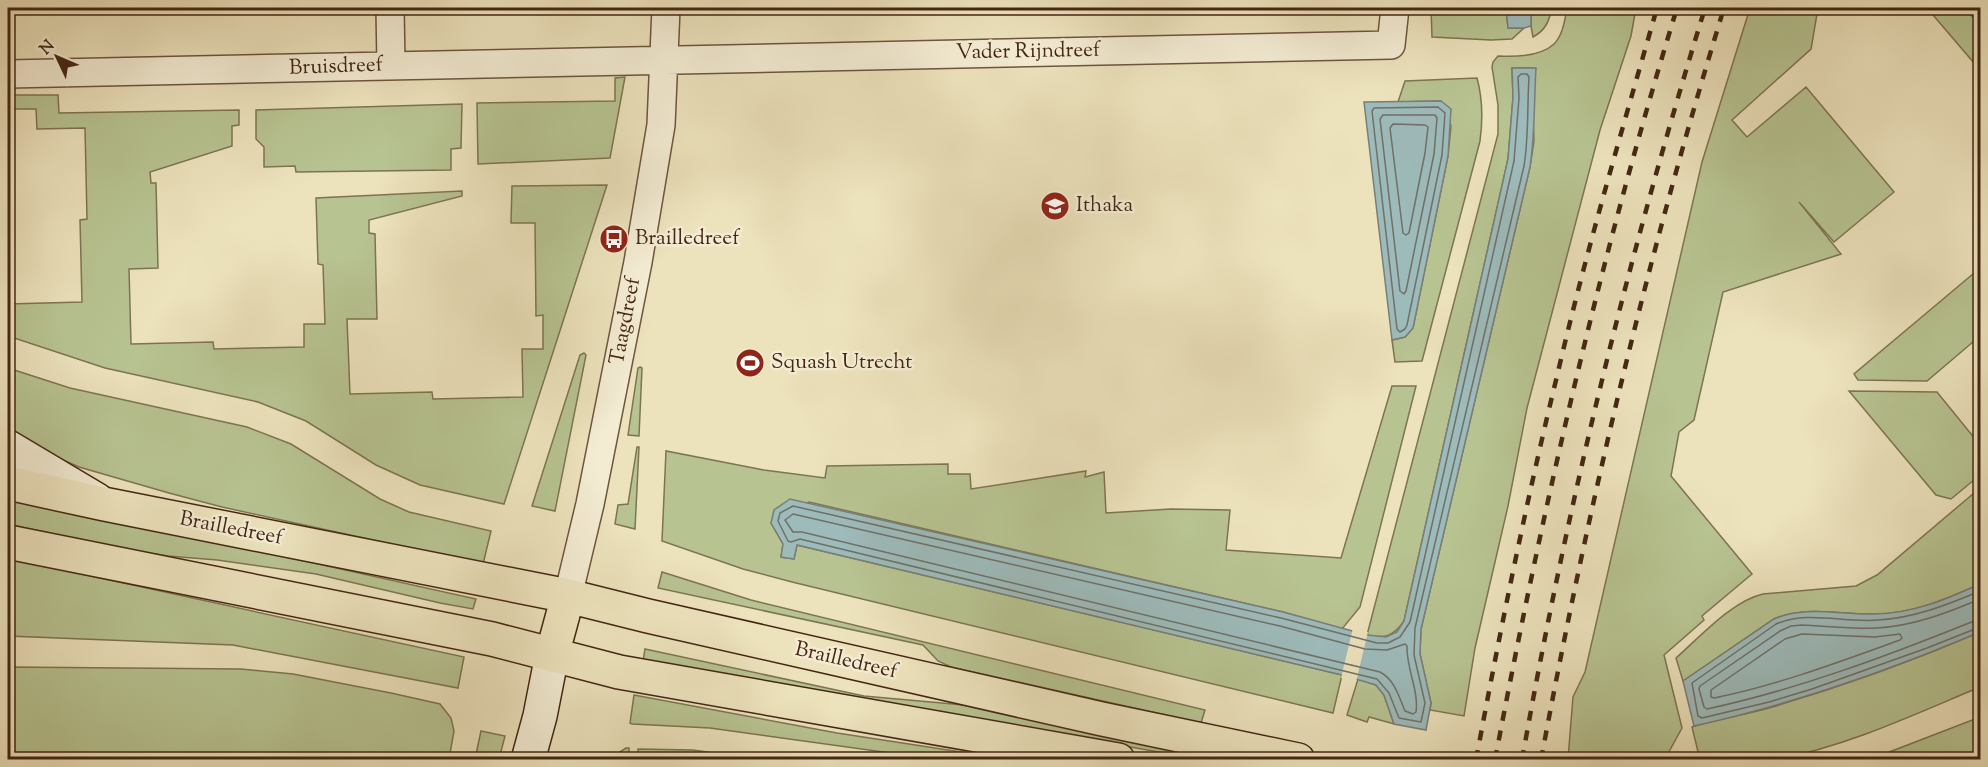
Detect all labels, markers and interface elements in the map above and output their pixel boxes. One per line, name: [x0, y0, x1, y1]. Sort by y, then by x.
north arrow: [27, 27, 87, 87]
text: N: [35, 36, 61, 61]
street label: Vader Rijndreef: [956, 36, 1102, 68]
street label: Bruisdreef: [289, 50, 385, 84]
school or university icon: Ithaka: [1039, 190, 1071, 222]
place label: Ithaka: [1076, 191, 1134, 221]
bus stop icon: Brailledreef: [598, 223, 630, 255]
place label: Brailledreef: [635, 224, 741, 254]
street label: Taagdreef: [603, 273, 649, 367]
sports icon: Squash Utrecht: [734, 347, 766, 379]
place label: Squash Utrecht: [771, 348, 913, 378]
street label: Brailledreef: [177, 504, 287, 554]
street label: Brailledreef: [792, 635, 902, 688]

